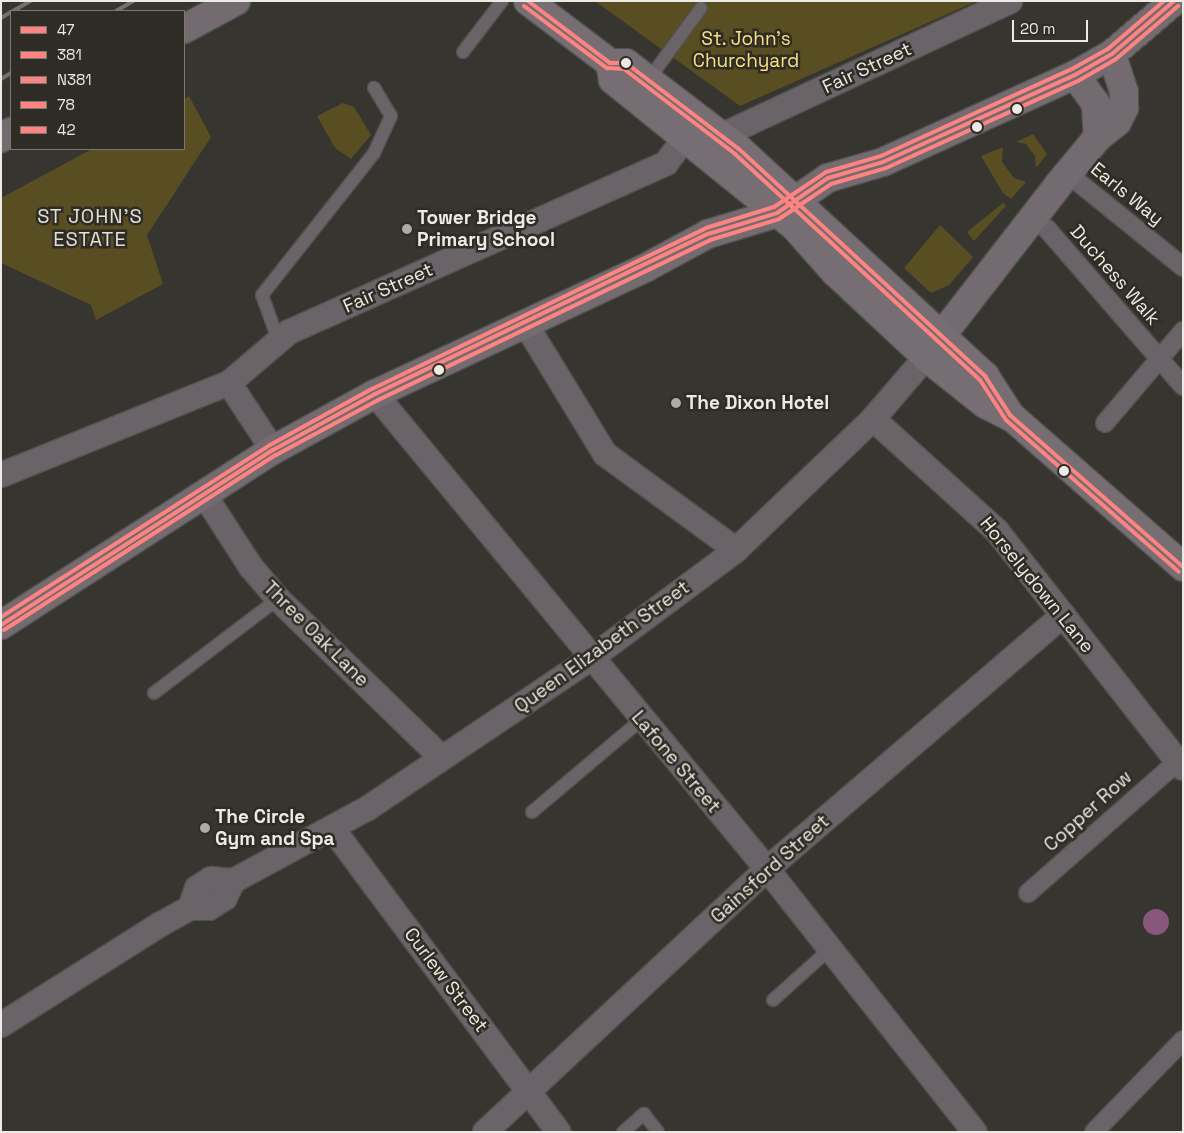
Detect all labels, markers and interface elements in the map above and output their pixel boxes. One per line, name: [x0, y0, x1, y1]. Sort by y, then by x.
legend: [10, 10, 185, 150]
scale bar: [1014, 10, 1090, 42]
text: 20 m: [1020, 19, 1055, 38]
text: 47: [57, 20, 74, 39]
park label: St. John's Churchyard: [693, 28, 799, 72]
street label: Fair Street: [819, 37, 915, 99]
text: 381: [57, 45, 82, 64]
unlabelled marker: [621, 58, 631, 68]
text: N381: [57, 70, 92, 89]
text: 78: [57, 95, 75, 114]
unlabelled marker: [1012, 104, 1022, 114]
text: 42: [57, 120, 75, 139]
unlabelled marker: [972, 122, 982, 132]
street label: Earls Way: [1086, 158, 1168, 230]
district label: ST JOHN'S ESTATE: [36, 204, 144, 251]
place label: Tower Bridge Primary School: [417, 207, 555, 251]
street label: Duchess Walk: [1065, 220, 1165, 330]
marker: Tower Bridge Primary School: [401, 223, 413, 235]
street label: Fair Street: [340, 258, 436, 318]
unlabelled marker: [434, 365, 444, 375]
place label: The Dixon Hotel: [686, 392, 829, 414]
marker: The Dixon Hotel: [670, 397, 682, 409]
unlabelled marker: [1059, 466, 1069, 476]
street label: Horselydown Lane: [975, 512, 1099, 658]
street label: Three Oak Lane: [258, 576, 374, 692]
street label: Queen Elizabeth Street: [510, 576, 694, 718]
street label: Lafone Street: [627, 706, 725, 818]
street label: Copper Row: [1039, 766, 1137, 856]
place label: The Circle Gym and Spa: [215, 806, 335, 850]
street label: Gainsford Street: [706, 810, 834, 928]
marker: The Circle Gym and Spa: [199, 822, 211, 834]
street label: Curlew Street: [399, 923, 493, 1037]

